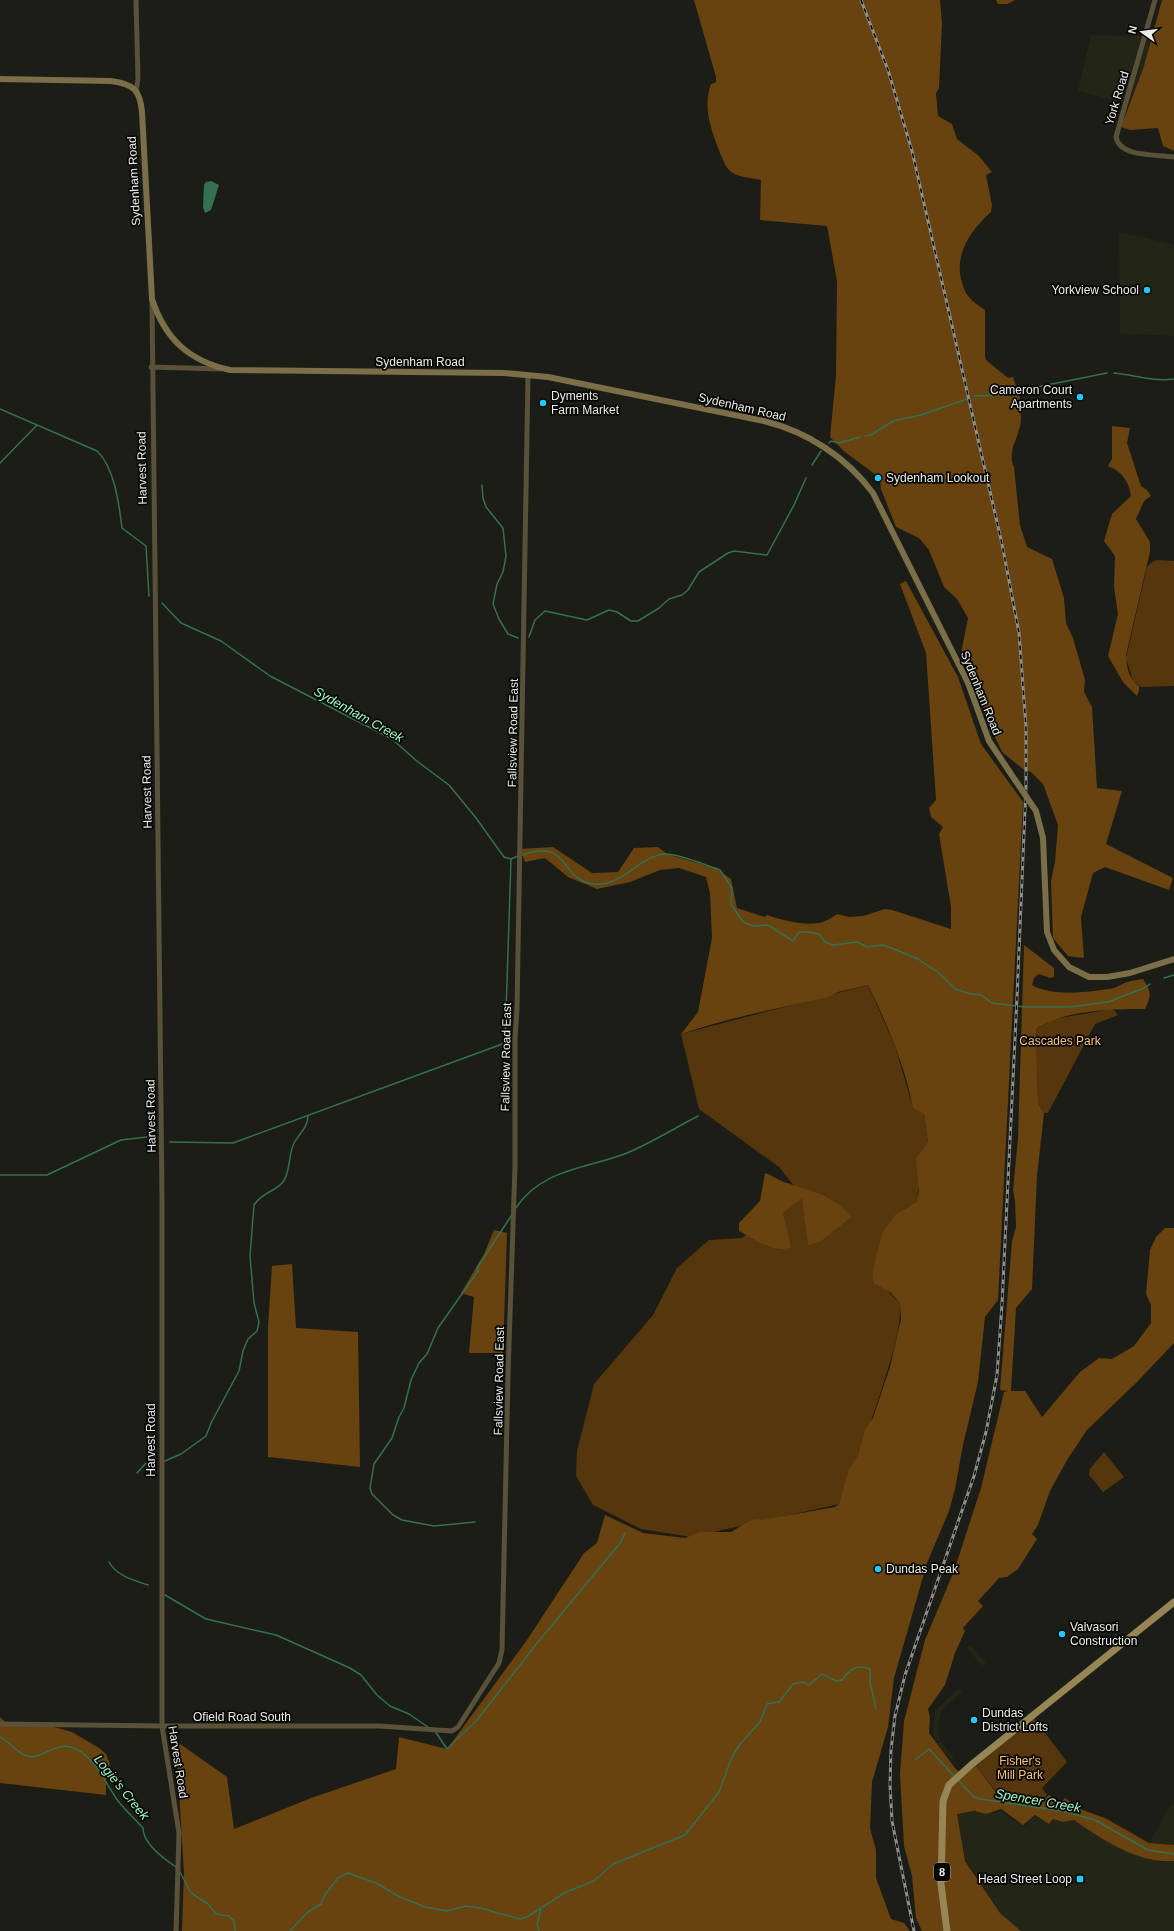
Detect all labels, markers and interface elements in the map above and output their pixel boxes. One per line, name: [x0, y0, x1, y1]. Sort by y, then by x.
north arrow: [1122, 12, 1162, 52]
text: N: [1126, 24, 1139, 35]
street label: York Road: [1102, 69, 1132, 127]
street label: Sydenham Road: [125, 136, 143, 226]
place label: Yorkview School: [1051, 283, 1139, 297]
marker: Yorkview School: [1142, 285, 1152, 295]
street label: Sydenham Road: [375, 355, 465, 369]
place label: Cameron Court Apartments: [990, 383, 1073, 411]
place label: Dyments Farm Market: [551, 389, 620, 417]
street label: Sydenham Road: [697, 390, 787, 424]
marker: Cameron Court Apartments: [1075, 392, 1085, 402]
marker: Dyments Farm Market: [538, 398, 548, 408]
street label: Harvest Road: [134, 431, 150, 505]
place label: Sydenham Lookout: [886, 471, 990, 485]
marker: Sydenham Lookout: [873, 473, 883, 483]
street label: Sydenham Road: [958, 649, 1004, 737]
street label: Fallsview Road East: [505, 678, 521, 787]
water label: Sydenham Creek: [311, 684, 408, 746]
street label: Harvest Road: [139, 755, 155, 829]
street label: Fallsview Road East: [498, 1002, 514, 1111]
park label: Cascades Park: [1019, 1034, 1102, 1048]
street label: Harvest Road: [143, 1079, 159, 1153]
street label: Fallsview Road East: [491, 1326, 507, 1435]
street label: Harvest Road: [144, 1403, 158, 1477]
place label: Dundas Peak: [886, 1562, 959, 1576]
marker: Dundas Peak: [873, 1564, 883, 1574]
place label: Valvasori Construction: [1070, 1620, 1137, 1648]
marker: Valvasori Construction: [1057, 1629, 1067, 1639]
place label: Dundas District Lofts: [982, 1706, 1048, 1734]
street label: Ofield Road South: [193, 1710, 291, 1724]
marker: Dundas District Lofts: [969, 1715, 979, 1725]
street label: Harvest Road: [165, 1725, 191, 1799]
water label: Logie's Creek: [91, 1752, 153, 1824]
park label: Fisher's Mill Park: [997, 1754, 1044, 1782]
water label: Spencer Creek: [994, 1786, 1083, 1816]
road number: 8: [934, 1863, 950, 1881]
place label: Head Street Loop: [978, 1872, 1072, 1886]
marker: Head Street Loop: [1075, 1874, 1085, 1884]

